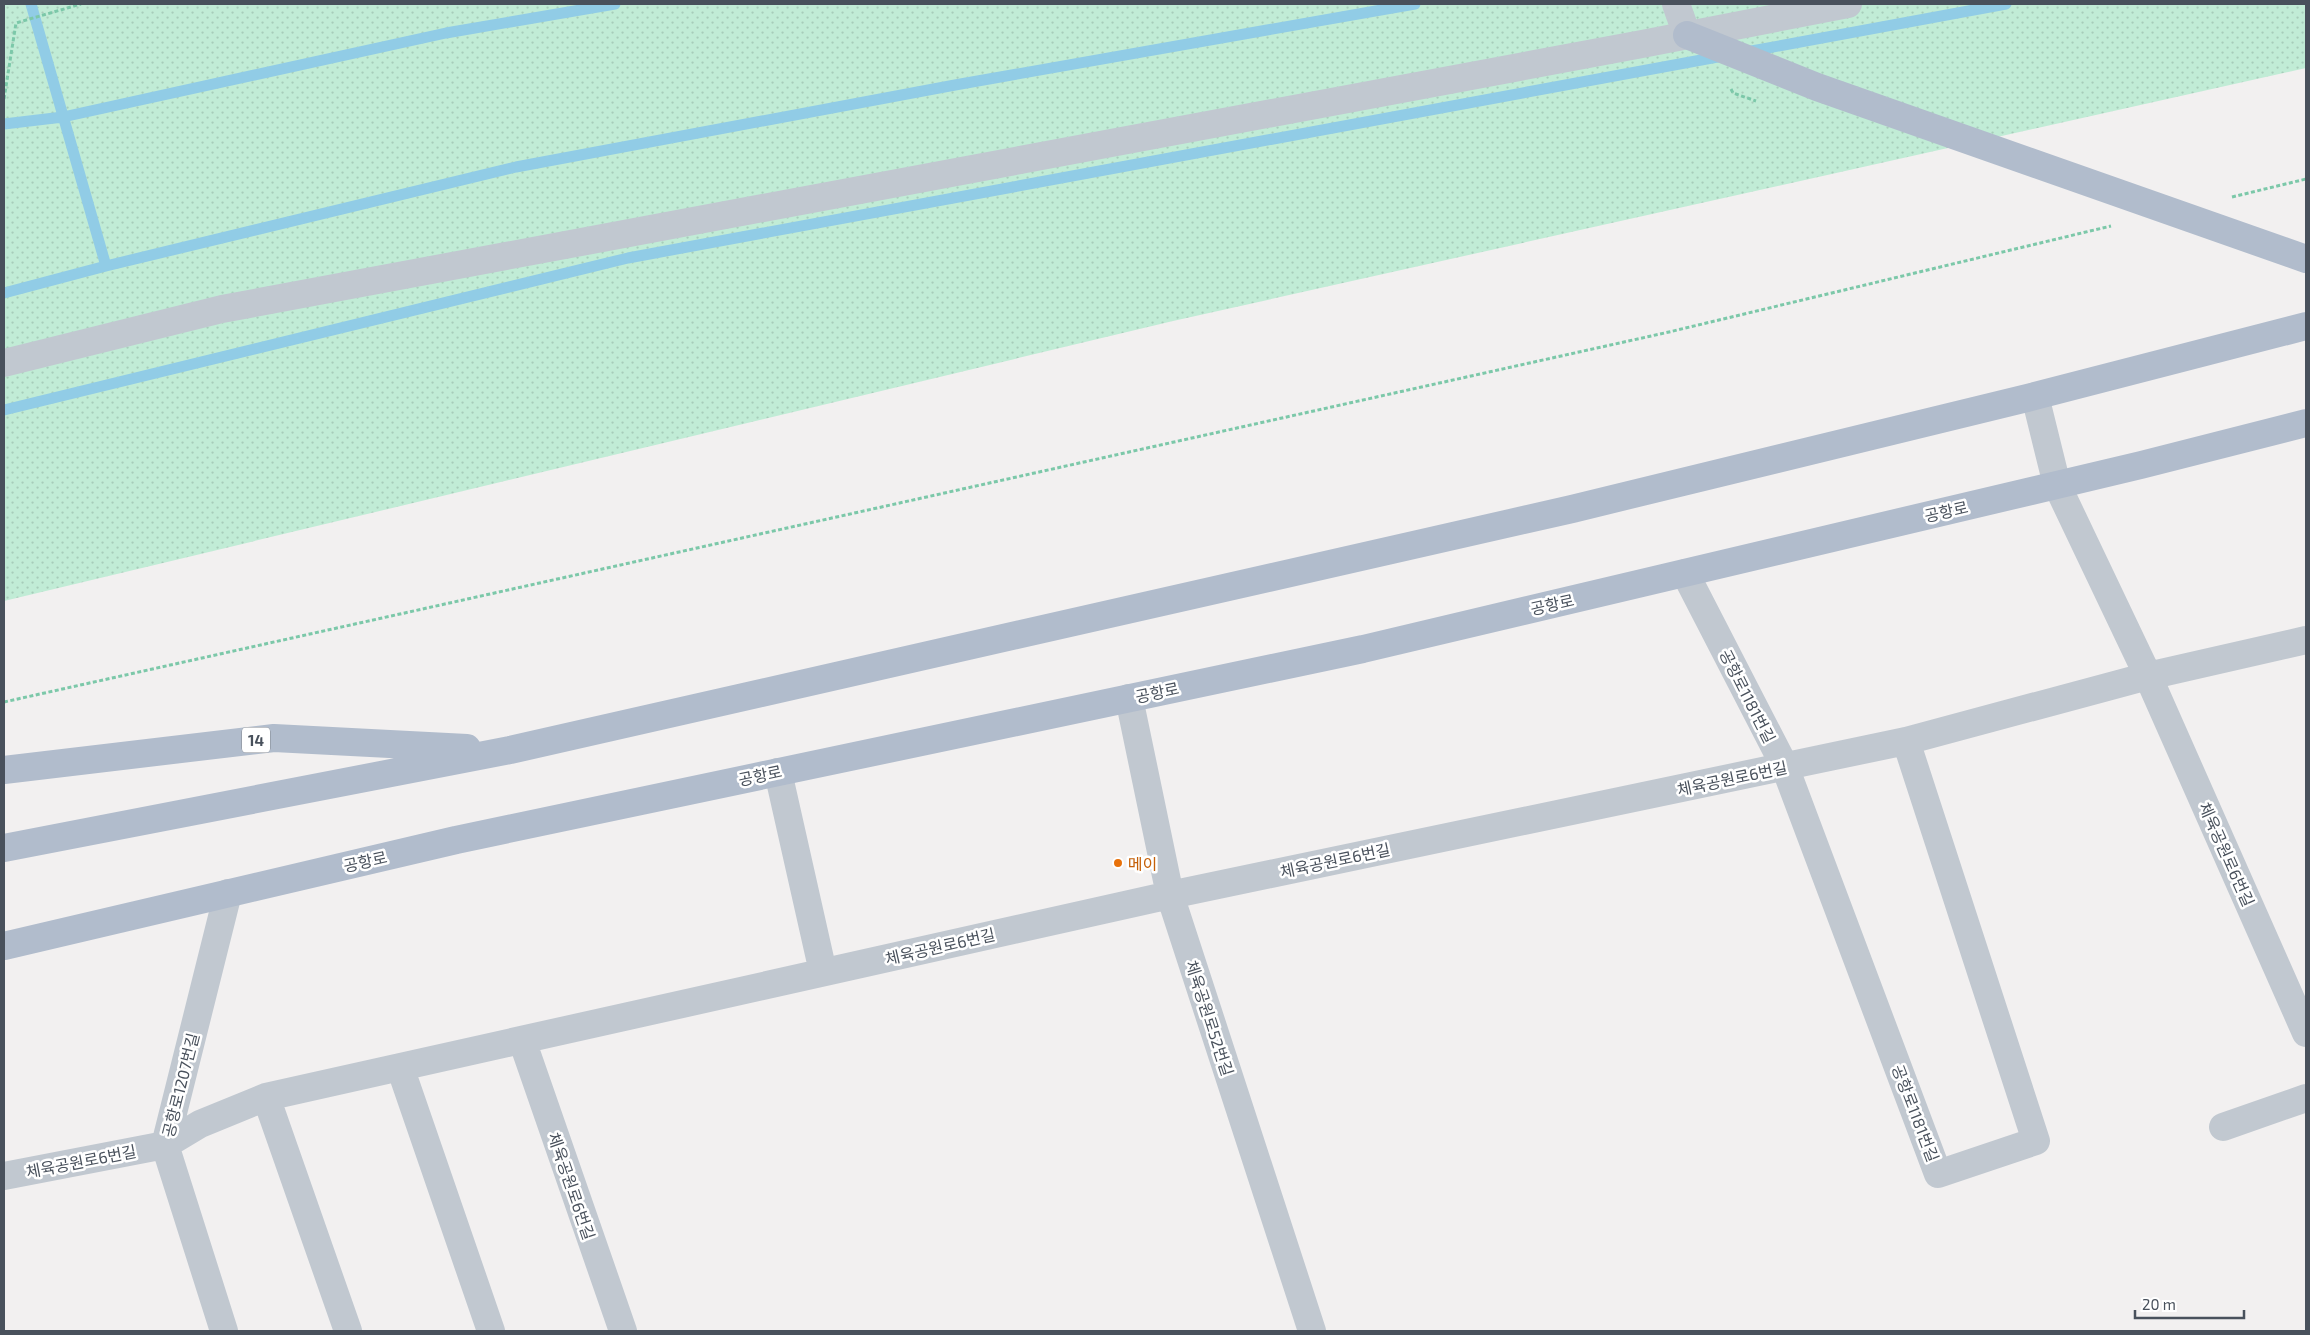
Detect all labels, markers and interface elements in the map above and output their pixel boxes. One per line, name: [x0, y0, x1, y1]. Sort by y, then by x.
street label: 공항로: [1922, 497, 1970, 525]
street label: 공항로: [1528, 590, 1576, 618]
street label: 공항로1181번길: [1716, 646, 1780, 746]
street label: 공항로: [1133, 678, 1181, 706]
road number: 14: [242, 728, 270, 752]
street label: 체육공원로6번길: [1675, 757, 1789, 799]
street label: 공항로: [736, 761, 784, 789]
street label: 체육공원로6번길: [2196, 799, 2258, 909]
street label: 체육공원로6번길: [1278, 839, 1392, 881]
street label: 공항로: [341, 847, 389, 875]
place label: 메이: [1128, 854, 1157, 873]
marker: 메이: [1112, 857, 1124, 869]
street label: 체육공원로6번길: [883, 924, 997, 968]
street label: 체육공원로52번길: [1182, 958, 1238, 1078]
street label: 공항로1207번길: [158, 1031, 202, 1139]
street label: 공항로1181번길: [1889, 1062, 1943, 1164]
street label: 체육공원로6번길: [545, 1130, 599, 1242]
street label: 체육공원로6번길: [24, 1141, 138, 1181]
scale bar: [2135, 1288, 2244, 1320]
text: 20 m: [2142, 1295, 2176, 1313]

